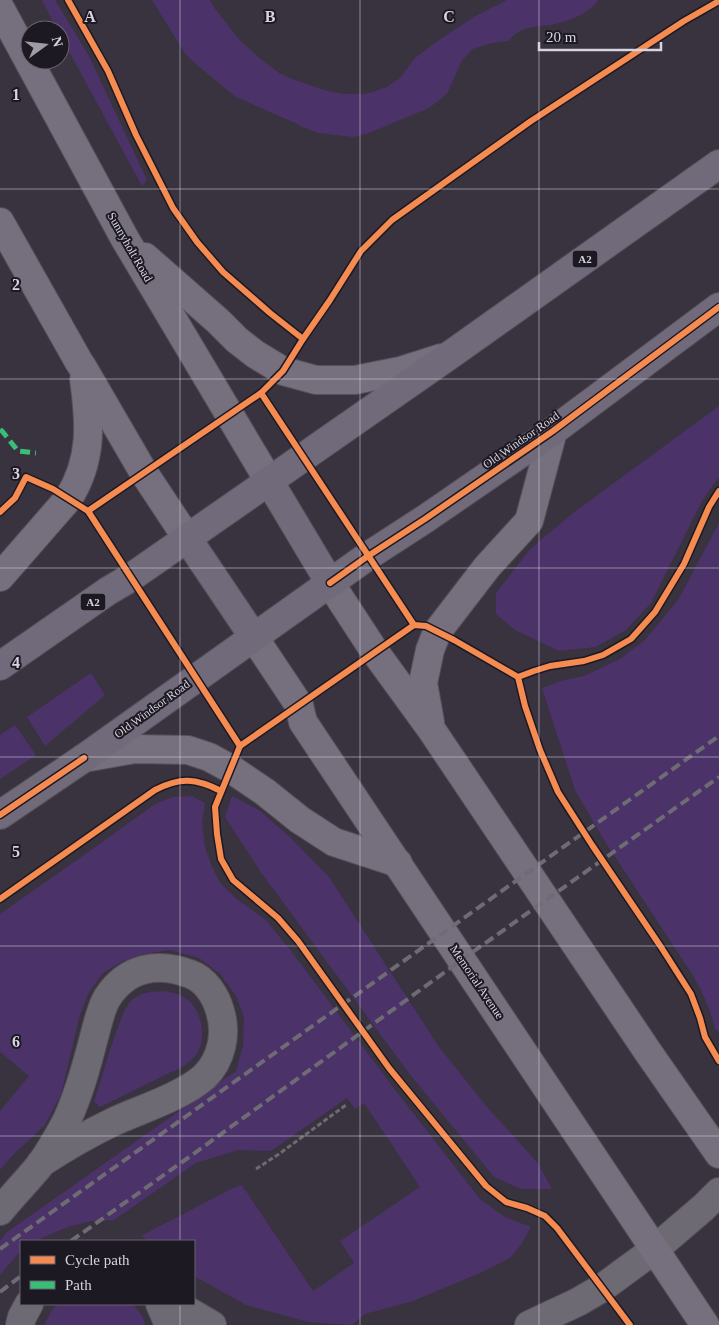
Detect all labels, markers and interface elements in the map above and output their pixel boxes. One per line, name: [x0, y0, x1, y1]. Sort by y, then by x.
text: A: [84, 8, 96, 25]
text: B: [265, 8, 276, 25]
text: C: [443, 8, 455, 25]
north arrow: [20, 20, 70, 70]
scale bar: [539, 20, 662, 52]
text: 20 m: [546, 29, 577, 45]
text: N: [49, 35, 66, 49]
text: 1: [12, 86, 20, 103]
street label: Sunnyholt Road: [105, 210, 155, 284]
road number: A2: [572, 250, 598, 268]
text: 2: [12, 276, 20, 293]
street label: Old Windsor Road: [480, 408, 562, 472]
text: 3: [12, 465, 20, 482]
road number: A2: [80, 594, 106, 610]
text: 4: [12, 654, 20, 671]
street label: Old Windsor Road: [111, 677, 193, 741]
text: 5: [12, 843, 20, 860]
street label: Memorial Avenue: [447, 942, 507, 1022]
text: 6: [12, 1033, 20, 1050]
legend: [20, 1240, 195, 1305]
text: Cycle path: [65, 1252, 130, 1268]
text: Path: [65, 1277, 92, 1293]

